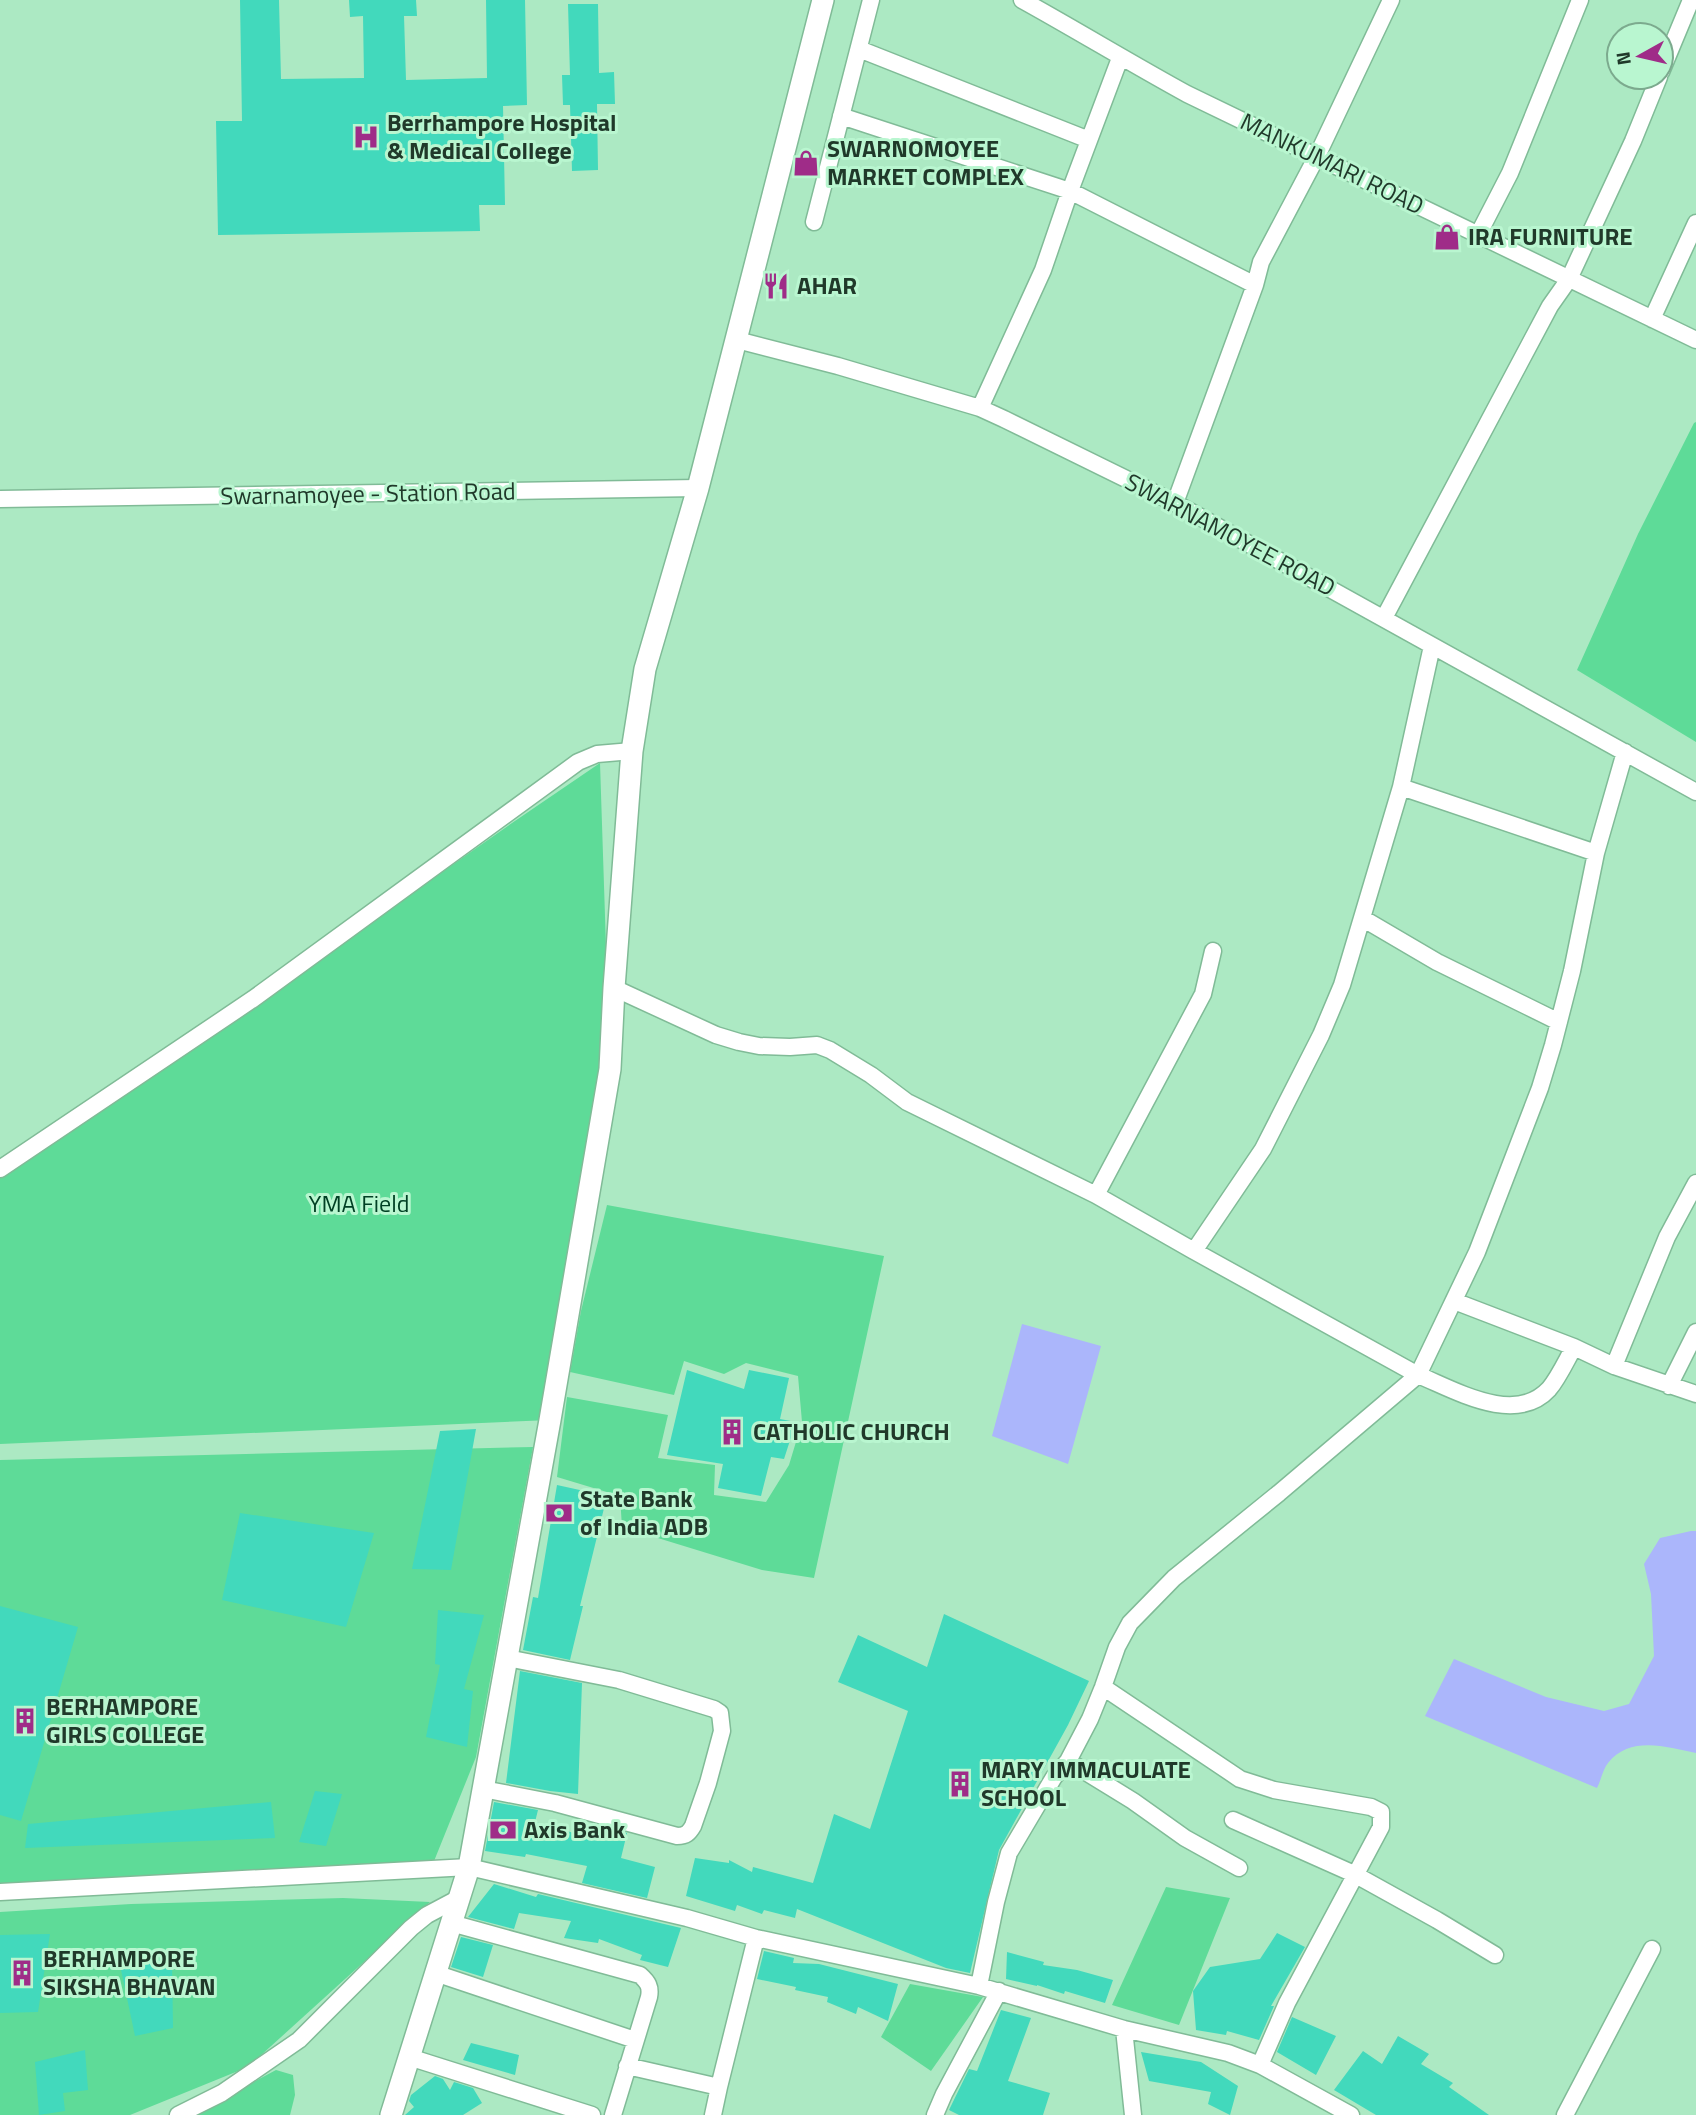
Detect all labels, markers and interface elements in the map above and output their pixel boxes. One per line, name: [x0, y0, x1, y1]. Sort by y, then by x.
north arrow: [1605, 21, 1675, 91]
text: N: [1607, 50, 1638, 67]
street label: MANKUMARI ROAD: [1235, 103, 1430, 223]
place label: Berrhampore Hospital & Medical College: [387, 104, 617, 168]
hospital icon: Berrhampore Hospital & Medical College: [351, 122, 381, 152]
place label: SWARNOMOYEE MARKET COMPLEX: [827, 130, 1024, 194]
shop icon: SWARNOMOYEE MARKET COMPLEX: [791, 148, 821, 178]
place label: IRA FURNITURE: [1468, 218, 1633, 254]
shop icon: IRA FURNITURE: [1432, 222, 1462, 252]
place label: AHAR: [797, 267, 857, 303]
restaurant icon: AHAR: [761, 271, 791, 301]
street label: SWARNAMOYEE ROAD: [1119, 463, 1342, 605]
street label: Swarnamoyee - Station Road: [220, 472, 516, 514]
park label: YMA Field: [309, 1185, 409, 1221]
place label: CATHOLIC CHURCH: [753, 1413, 950, 1449]
building icon: CATHOLIC CHURCH: [717, 1417, 747, 1447]
place label: State Bank of India ADB: [580, 1480, 708, 1544]
bank icon: State Bank of India ADB: [544, 1498, 574, 1528]
place label: BERHAMPORE GIRLS COLLEGE: [46, 1688, 204, 1752]
building icon: BERHAMPORE GIRLS COLLEGE: [10, 1706, 40, 1736]
place label: MARY IMMACULATE SCHOOL: [981, 1751, 1191, 1815]
building icon: MARY IMMACULATE SCHOOL: [945, 1769, 975, 1799]
place label: Axis Bank: [524, 1811, 626, 1847]
bank icon: Axis Bank: [488, 1815, 518, 1845]
place label: BERHAMPORE SIKSHA BHAVAN: [43, 1940, 216, 2004]
building icon: BERHAMPORE SIKSHA BHAVAN: [7, 1958, 37, 1988]

